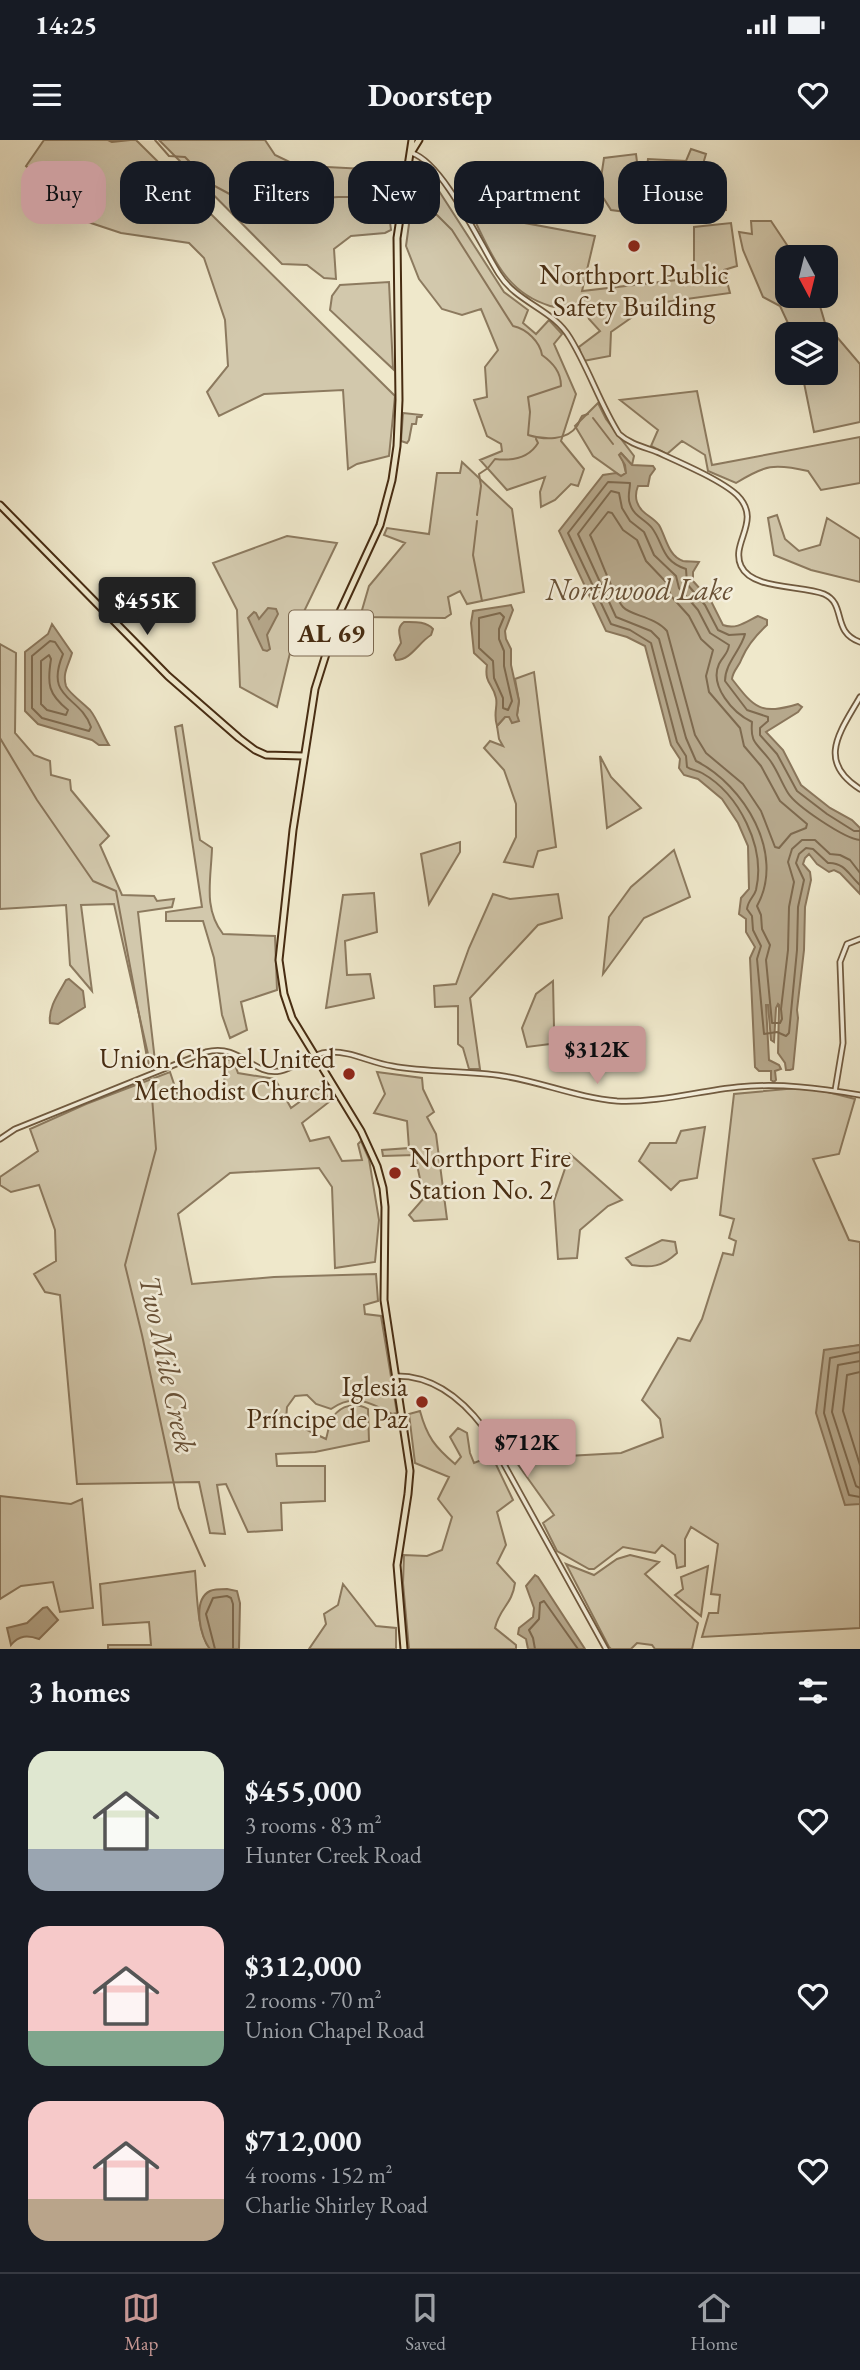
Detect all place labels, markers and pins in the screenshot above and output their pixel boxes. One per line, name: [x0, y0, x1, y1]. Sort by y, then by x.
marker: Northport Public Safety Building: [626, 238, 642, 254]
place label: Northport Public Safety Building: [539, 256, 729, 324]
pin: $455K: [98, 578, 196, 637]
pin: $312K: [548, 1026, 646, 1086]
place label: Union Chapel United Methodist Church: [99, 1040, 336, 1108]
marker: Union Chapel United Methodist Church: [341, 1066, 357, 1082]
place label: Northport Fire Station No. 2: [409, 1139, 571, 1207]
marker: Northport Fire Station No. 2: [387, 1165, 403, 1181]
place label: Iglesia Príncipe de Paz: [246, 1368, 409, 1436]
marker: Iglesia Príncipe de Paz: [414, 1394, 430, 1410]
pin: $712K: [478, 1420, 576, 1479]

